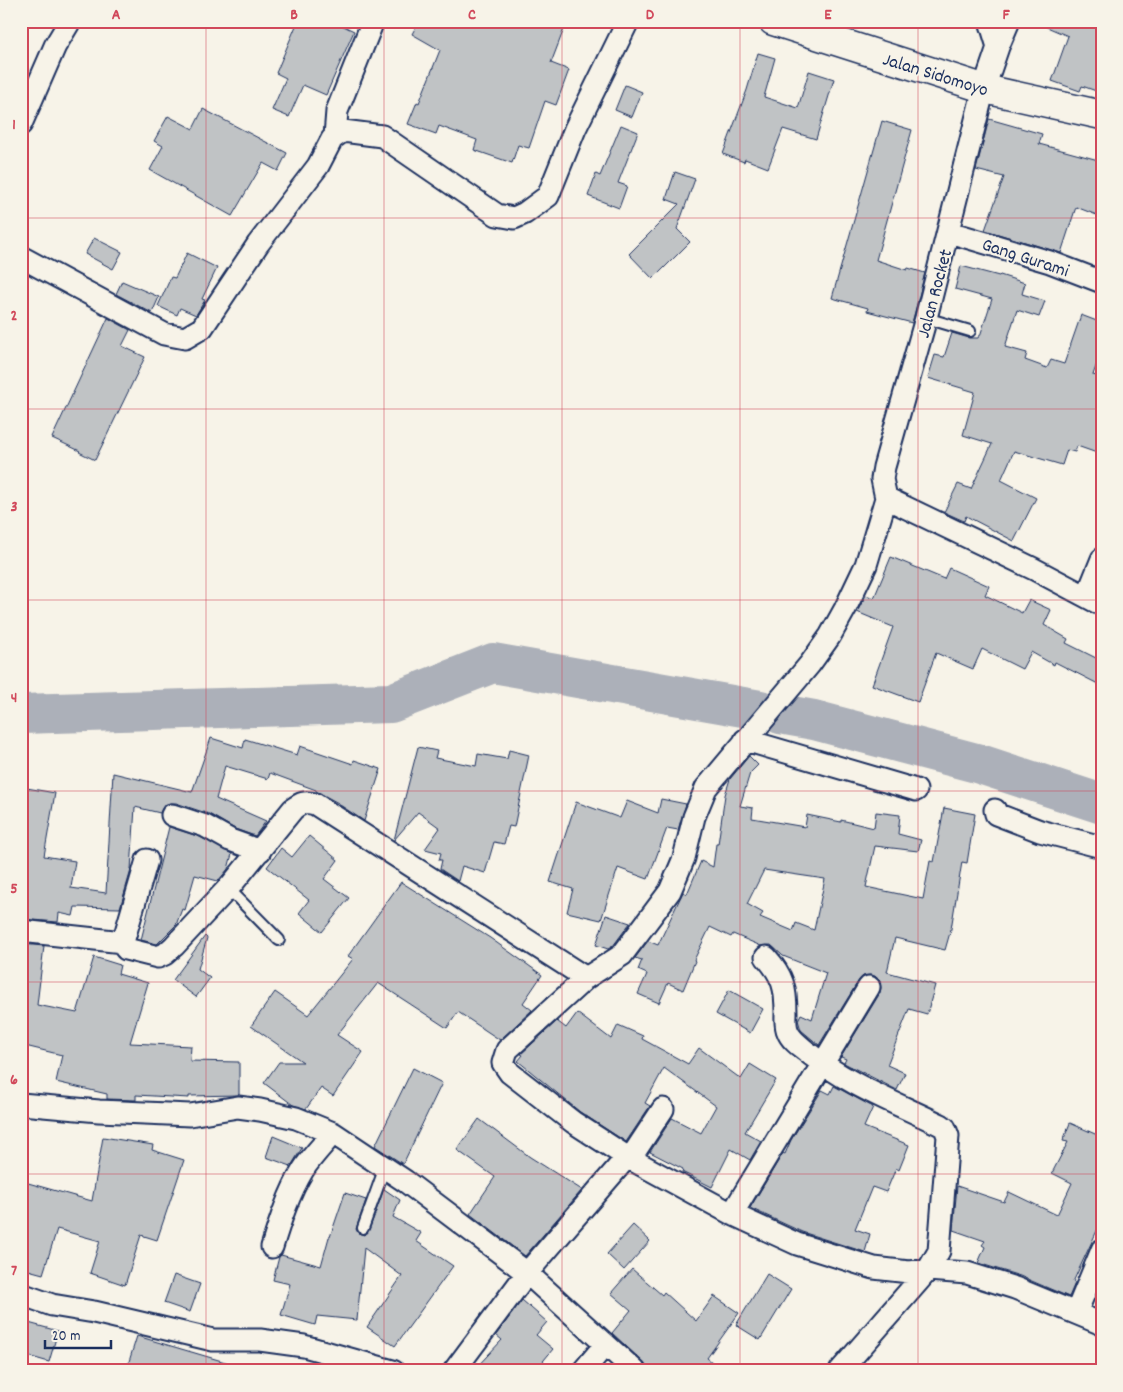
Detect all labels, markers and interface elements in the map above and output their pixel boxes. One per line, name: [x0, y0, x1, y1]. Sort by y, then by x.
text: A: [112, 4, 121, 27]
text: B: [290, 4, 298, 27]
text: C: [468, 4, 476, 27]
text: D: [646, 4, 655, 27]
text: E: [824, 4, 832, 27]
text: F: [1002, 4, 1010, 27]
street label: Jalan Sidomoyo: [879, 47, 991, 105]
text: 1: [12, 114, 16, 137]
street label: Gang Gurami: [978, 233, 1072, 286]
street label: Jalan Rocket: [912, 247, 961, 341]
text: 2: [11, 305, 18, 328]
text: 3: [10, 496, 18, 519]
text: 4: [11, 687, 17, 710]
text: 5: [10, 878, 18, 901]
text: 6: [10, 1069, 18, 1092]
text: 7: [11, 1260, 17, 1283]
scale bar: [45, 1317, 111, 1349]
text: 20 m: [52, 1326, 80, 1348]

